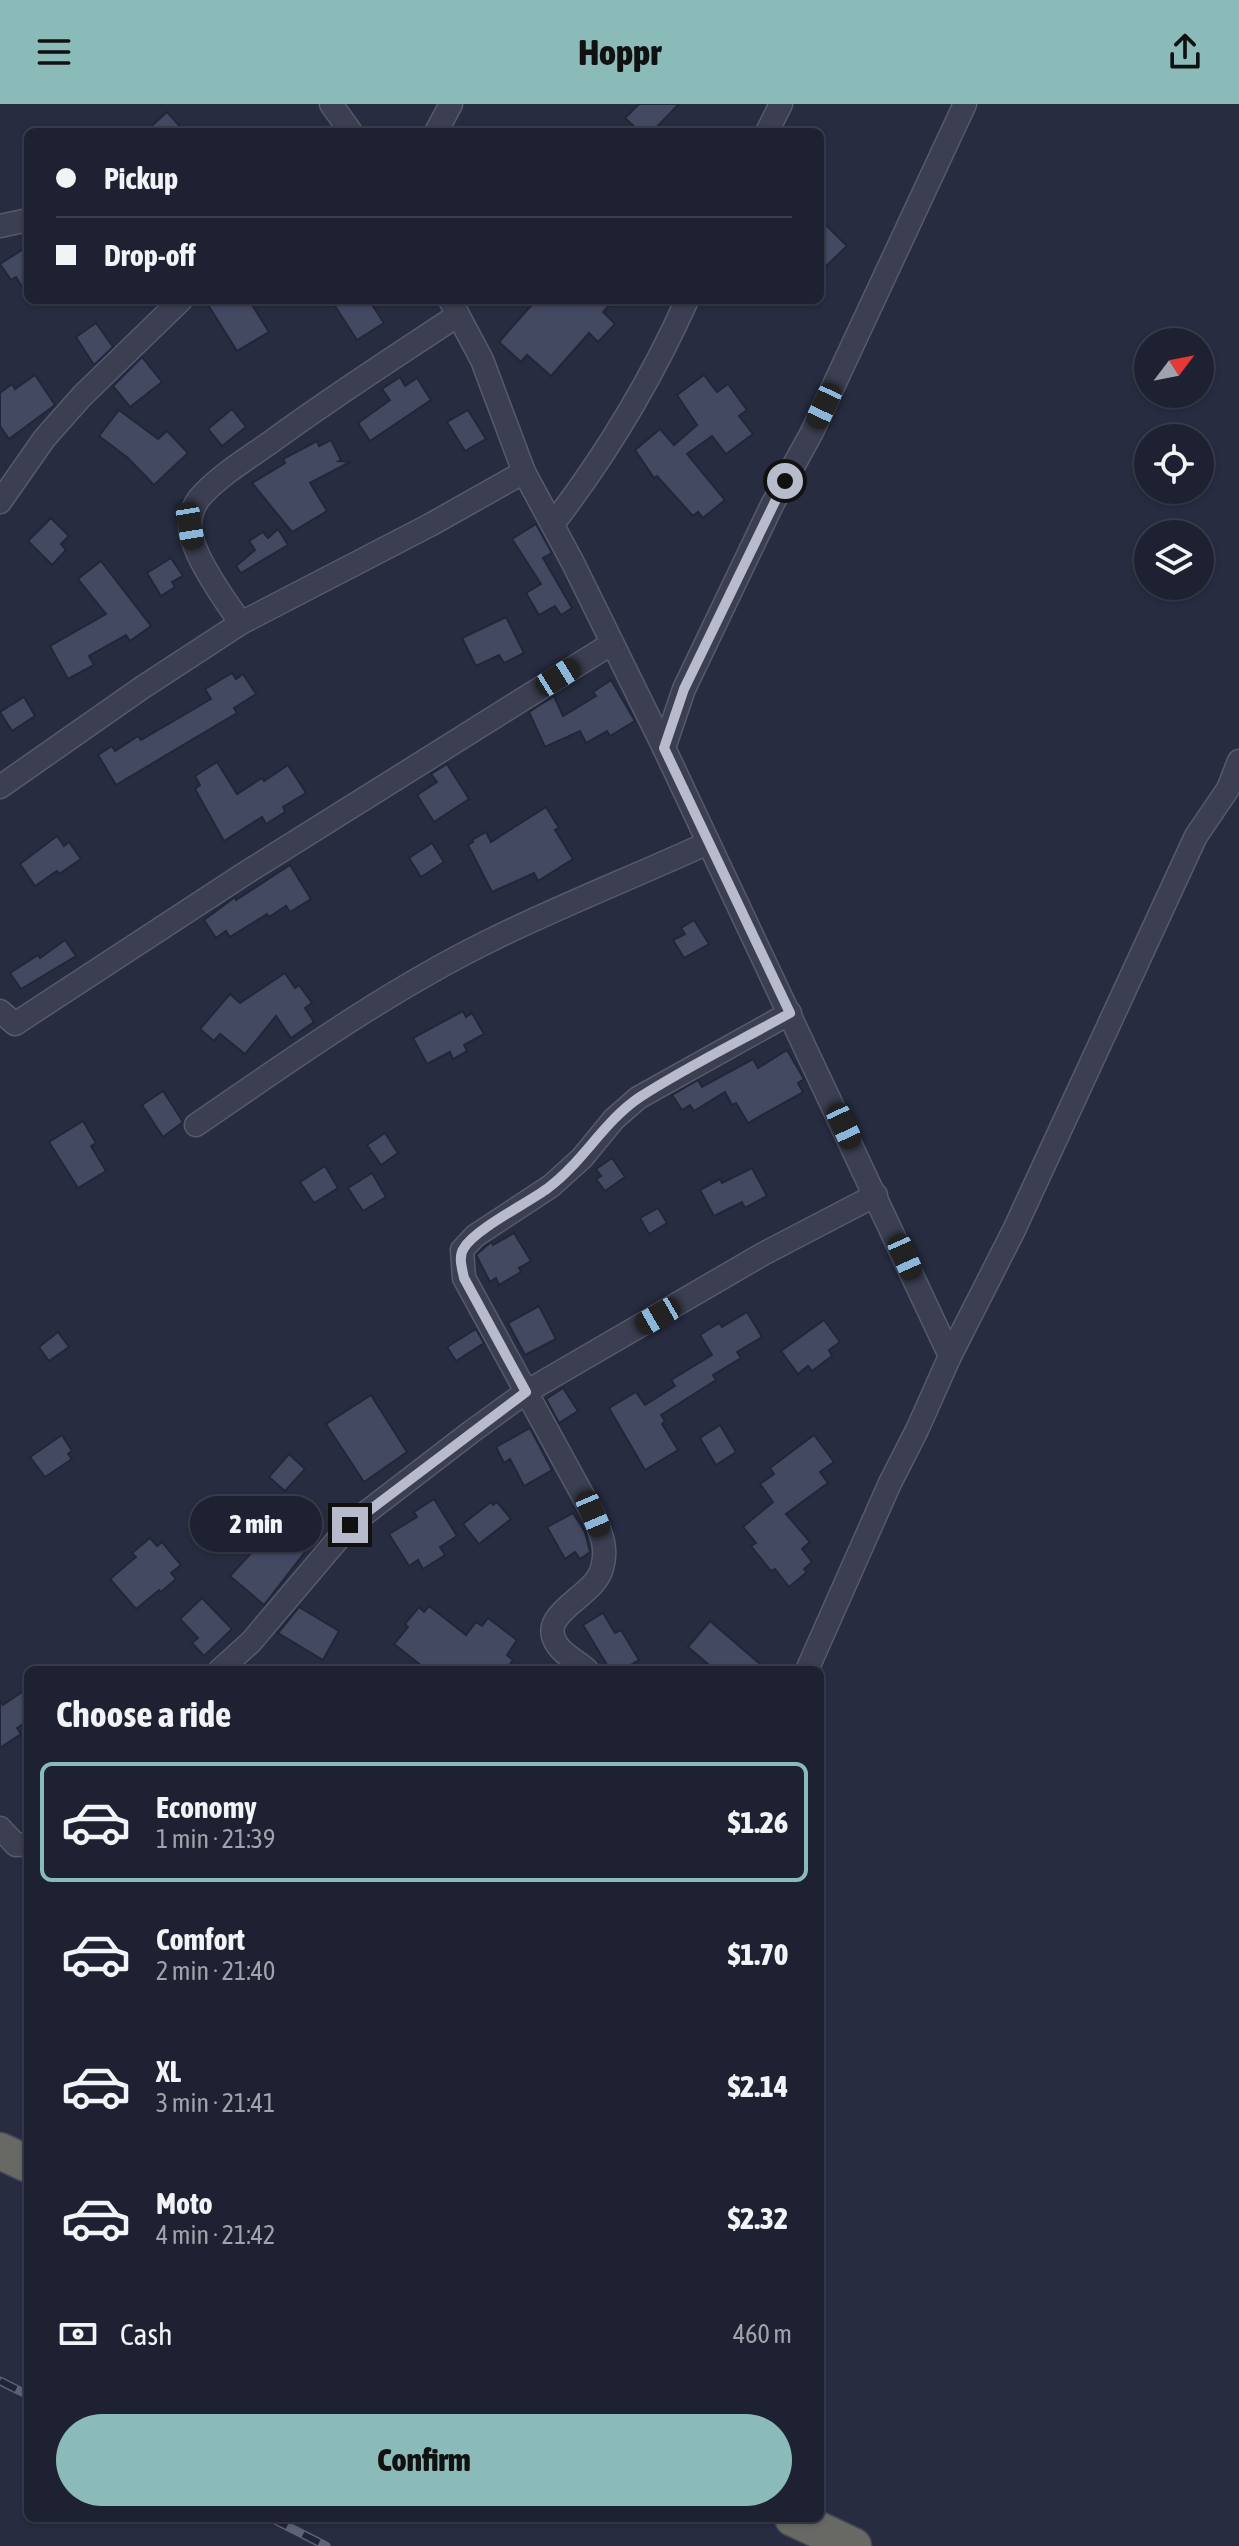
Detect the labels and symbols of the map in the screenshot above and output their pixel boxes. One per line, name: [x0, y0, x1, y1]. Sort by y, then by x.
north arrow: [1134, 328, 1214, 408]
car: [803, 379, 845, 433]
route start: [767, 463, 803, 499]
car: [174, 500, 206, 552]
car: [531, 654, 585, 700]
car: [823, 1099, 865, 1153]
car: [884, 1230, 926, 1284]
car: [631, 1294, 685, 1338]
car: [573, 1487, 613, 1541]
callout: 2 min: [190, 1497, 322, 1553]
route end: [332, 1507, 368, 1543]

